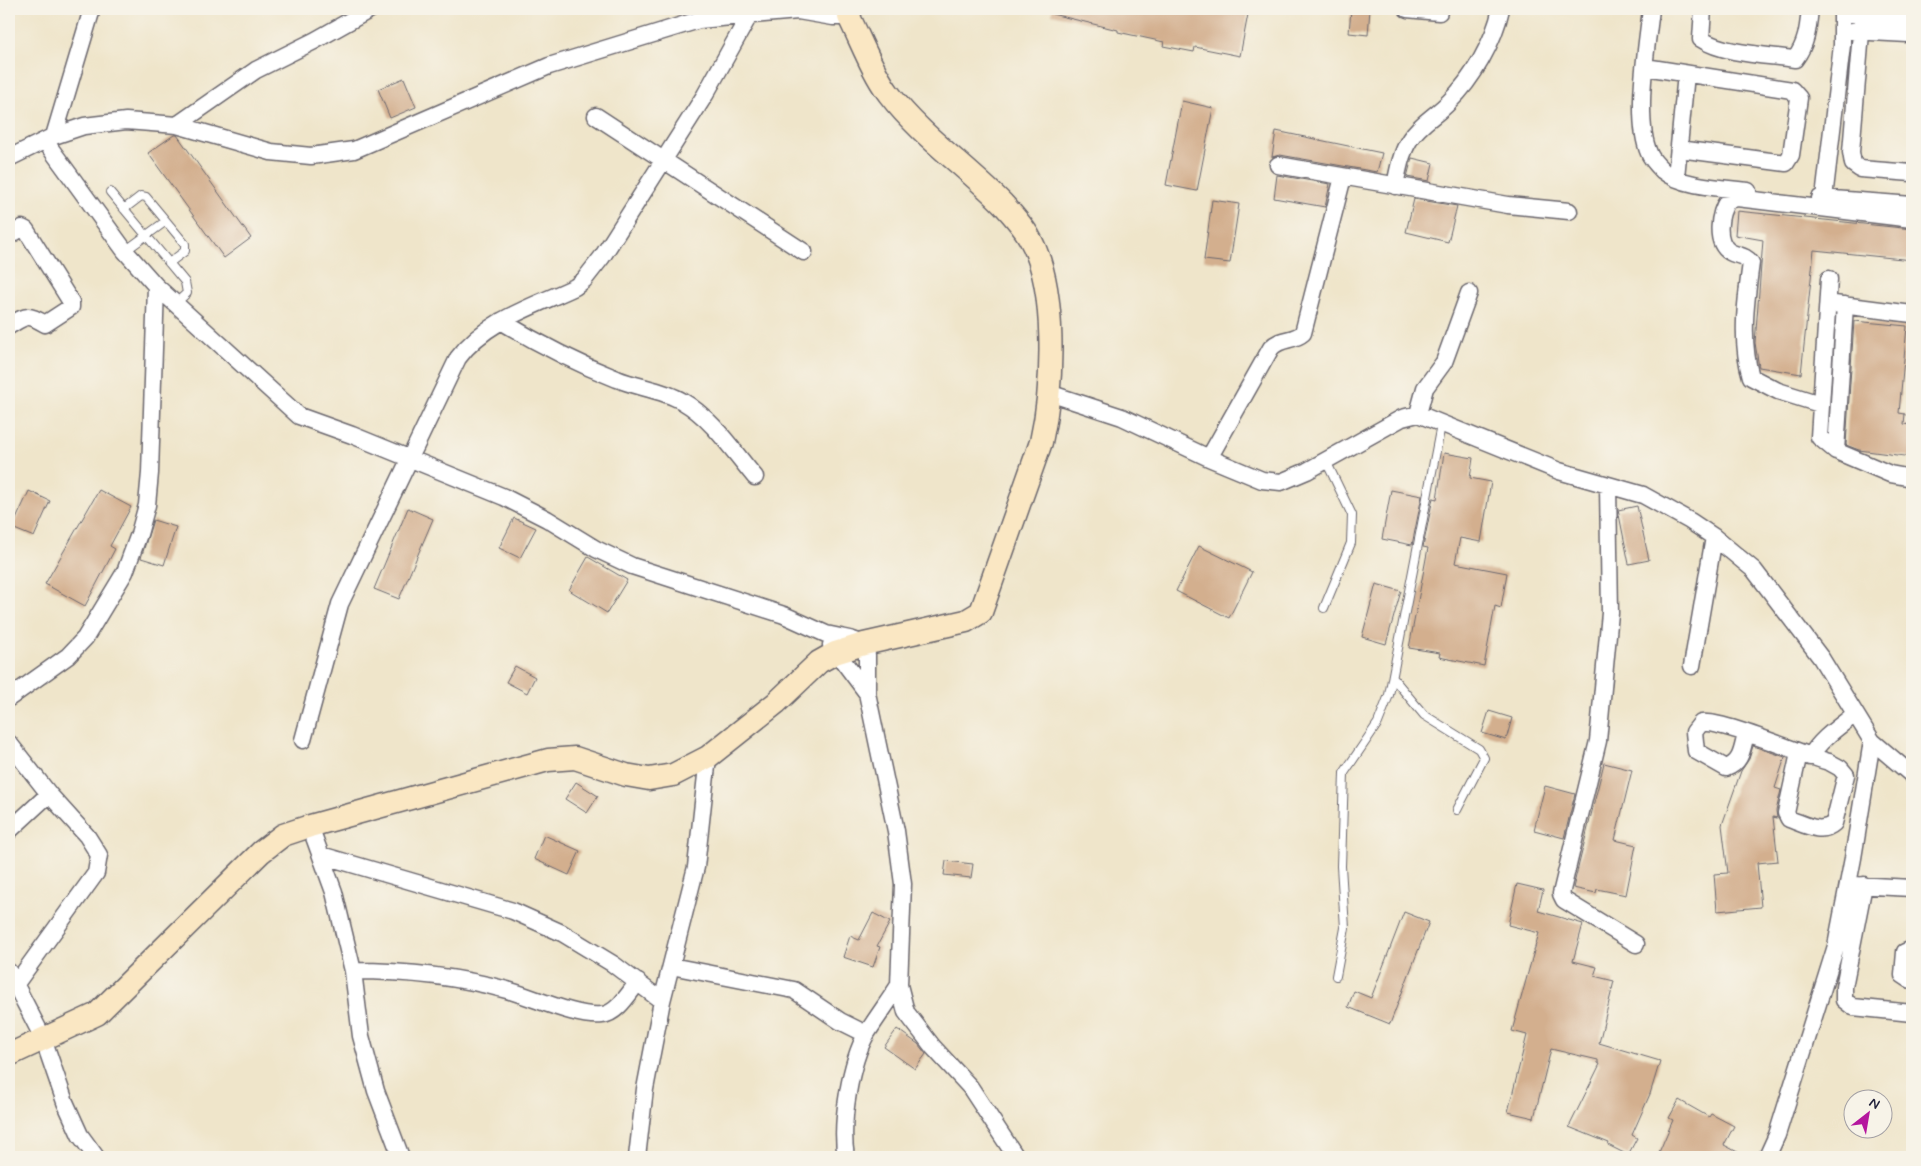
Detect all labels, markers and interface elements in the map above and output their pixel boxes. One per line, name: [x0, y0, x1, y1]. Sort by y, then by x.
north arrow: [1844, 1088, 1894, 1138]
text: N: [1866, 1094, 1883, 1114]

